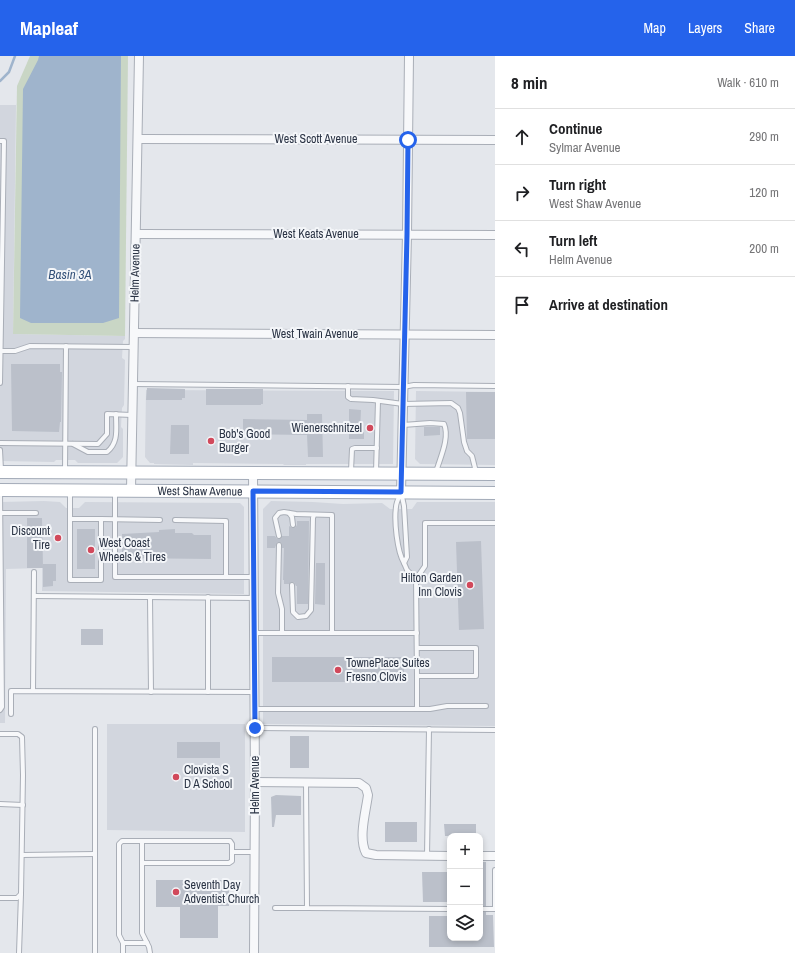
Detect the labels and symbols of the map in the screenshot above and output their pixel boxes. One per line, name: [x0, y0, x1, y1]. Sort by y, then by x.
street label: West Scott Avenue: [275, 131, 357, 147]
route start: [399, 131, 417, 149]
street label: West Keats Avenue: [273, 226, 359, 242]
street label: Helm Avenue: [126, 244, 144, 302]
water label: Basin 3A: [48, 266, 92, 283]
street label: West Twain Avenue: [272, 326, 358, 342]
place label: Wienerschnitzel: [291, 420, 362, 436]
marker: Wienerschnitzel: [365, 423, 375, 433]
place label: Bob's Good Burger: [219, 426, 270, 456]
marker: Bob's Good Burger: [206, 436, 216, 446]
street label: West Shaw Avenue: [157, 483, 243, 499]
place label: Discount Tire: [11, 523, 50, 553]
marker: Discount Tire: [53, 533, 63, 543]
place label: West Coast Wheels & Tires: [99, 535, 166, 565]
marker: West Coast Wheels & Tires: [86, 545, 96, 555]
place label: Hilton Garden Inn Clovis: [401, 570, 462, 600]
marker: Hilton Garden Inn Clovis: [465, 580, 475, 590]
place label: TownePlace Suites Fresno Clovis: [346, 655, 430, 685]
marker: TownePlace Suites Fresno Clovis: [333, 665, 343, 675]
route end: [246, 719, 264, 737]
street label: Helm Avenue: [247, 756, 263, 814]
place label: Clovista S D A School: [184, 762, 232, 792]
marker: Clovista S D A School: [171, 772, 181, 782]
place label: Seventh Day Adventist Church: [183, 877, 259, 907]
marker: Seventh Day Adventist Church: [171, 887, 181, 897]

